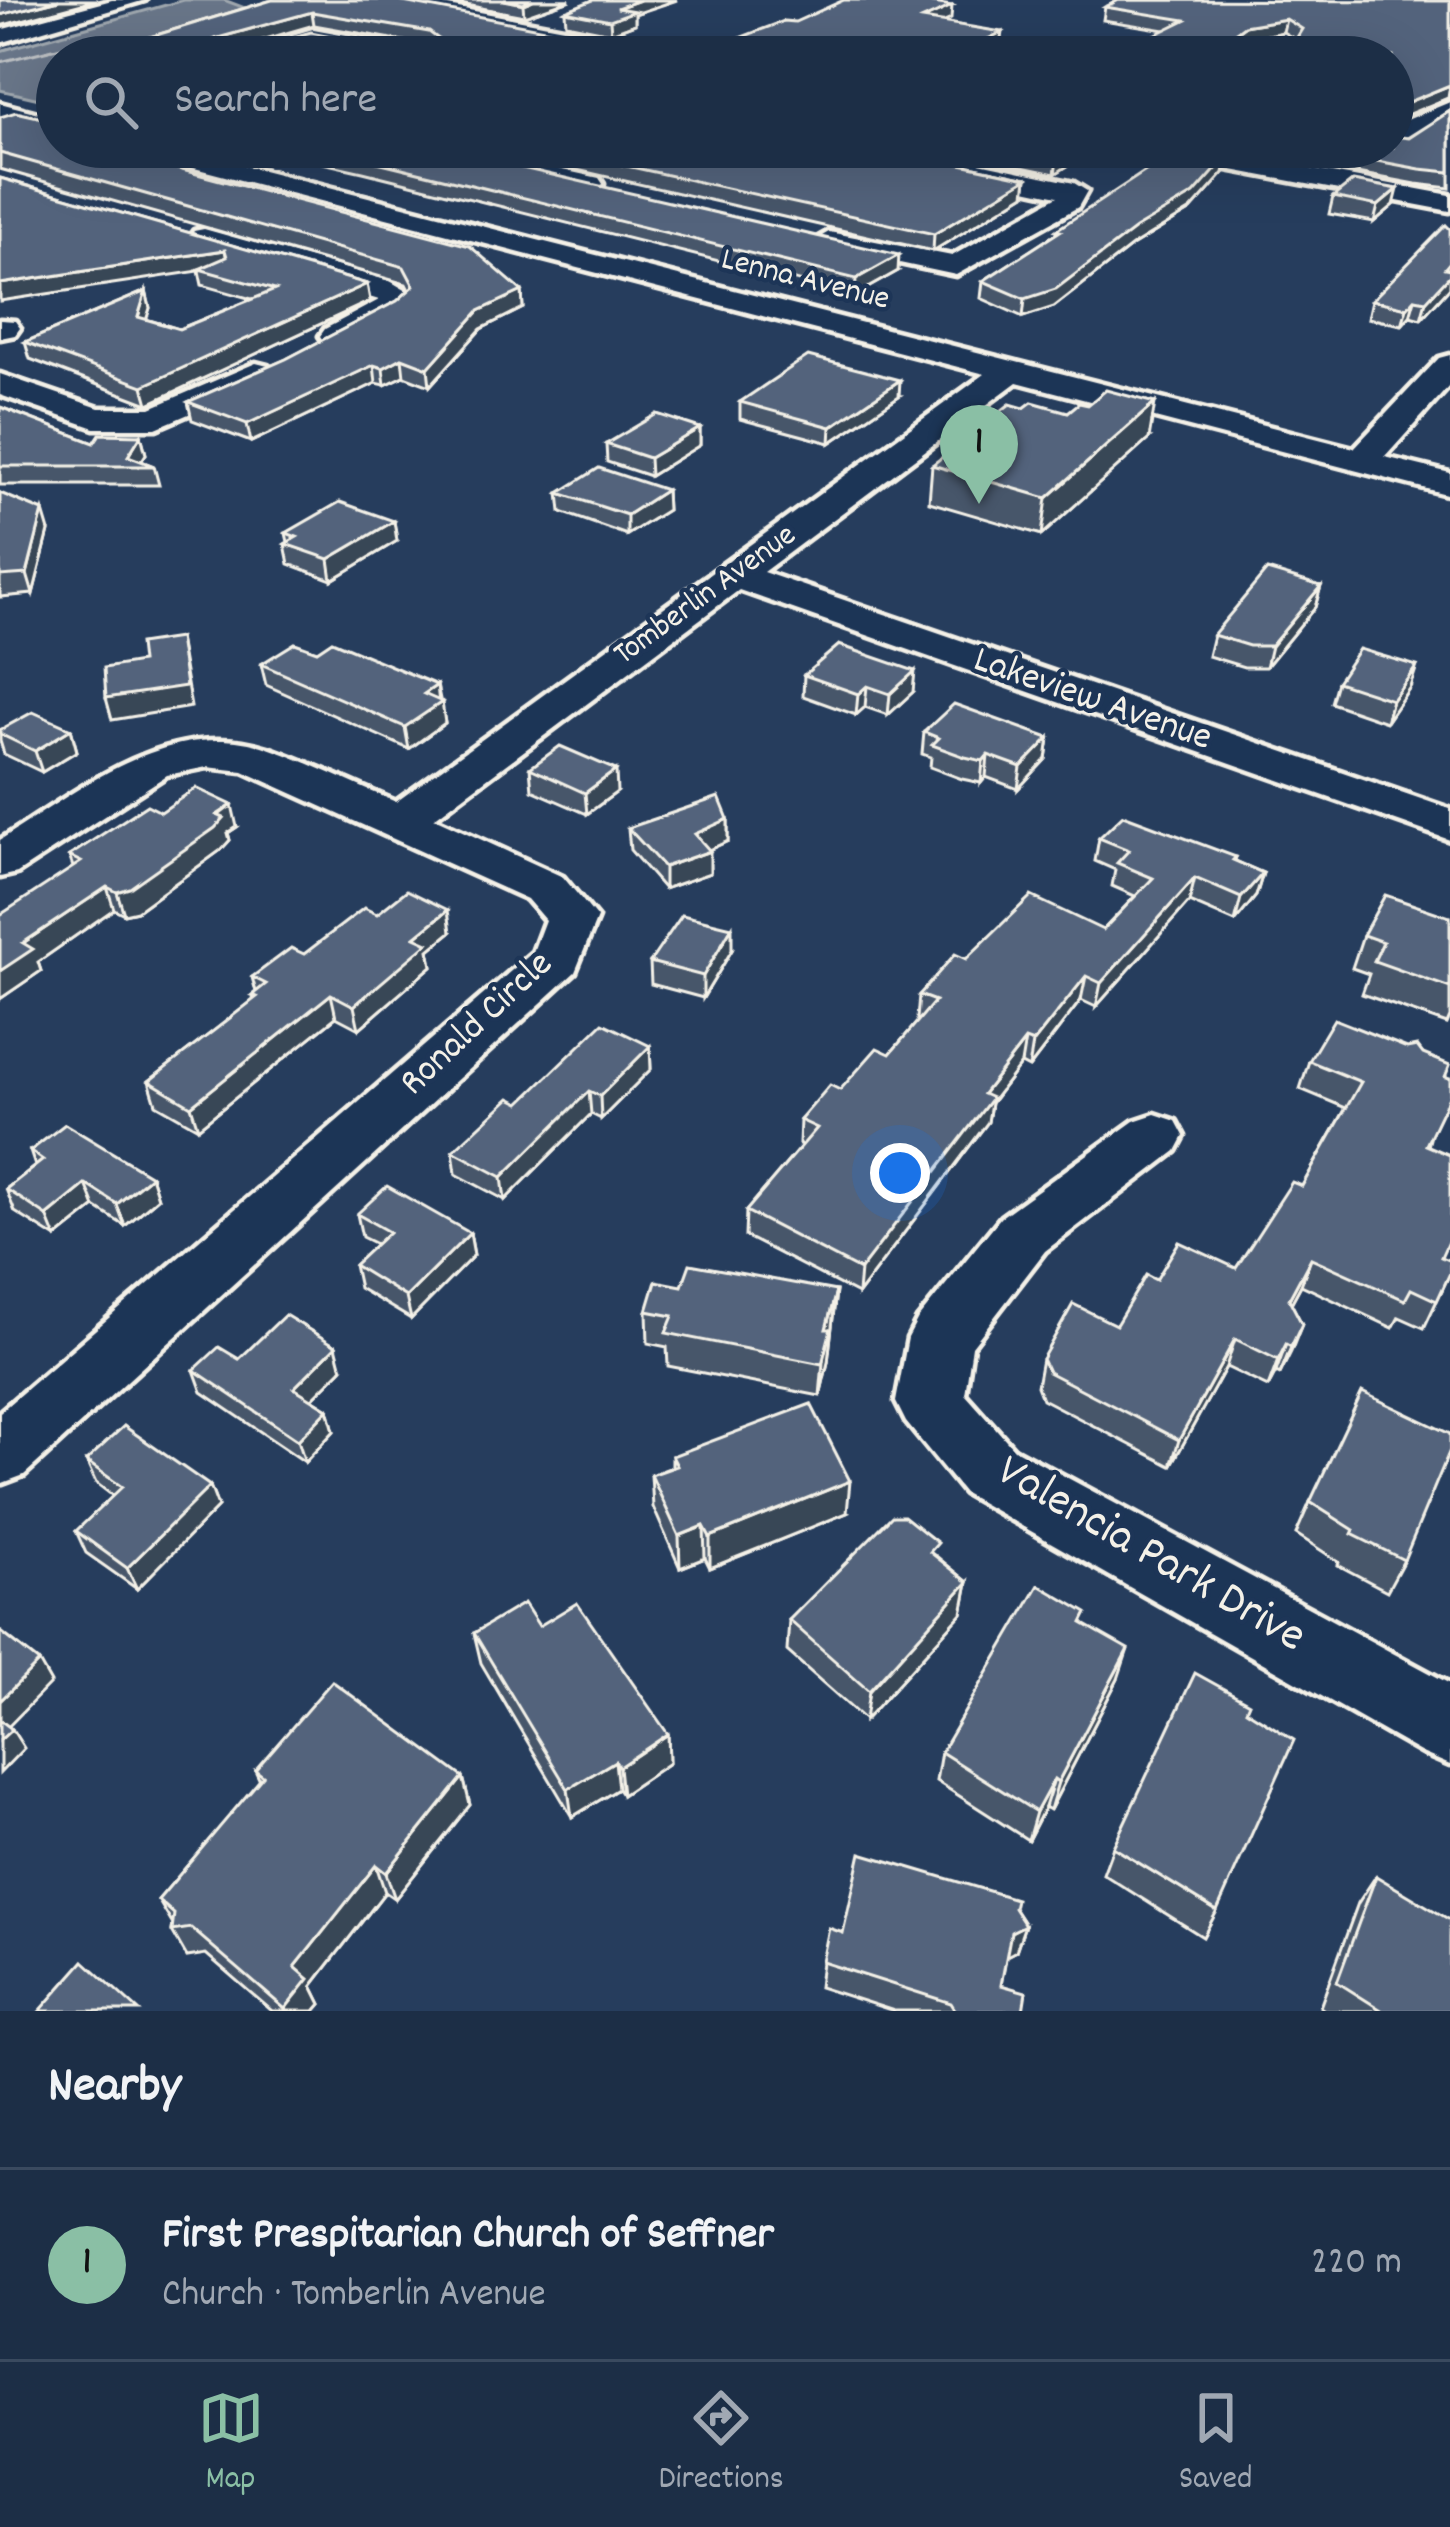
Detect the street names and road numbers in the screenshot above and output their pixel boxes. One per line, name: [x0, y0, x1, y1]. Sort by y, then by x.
street label: Lenna Avenue: [716, 237, 894, 325]
street label: Tomberlin Avenue: [605, 514, 807, 678]
street label: Lakeview Avenue: [965, 635, 1219, 767]
street label: Ronald Circle: [389, 939, 567, 1111]
street label: Valencia Park Drive: [982, 1439, 1318, 1673]

